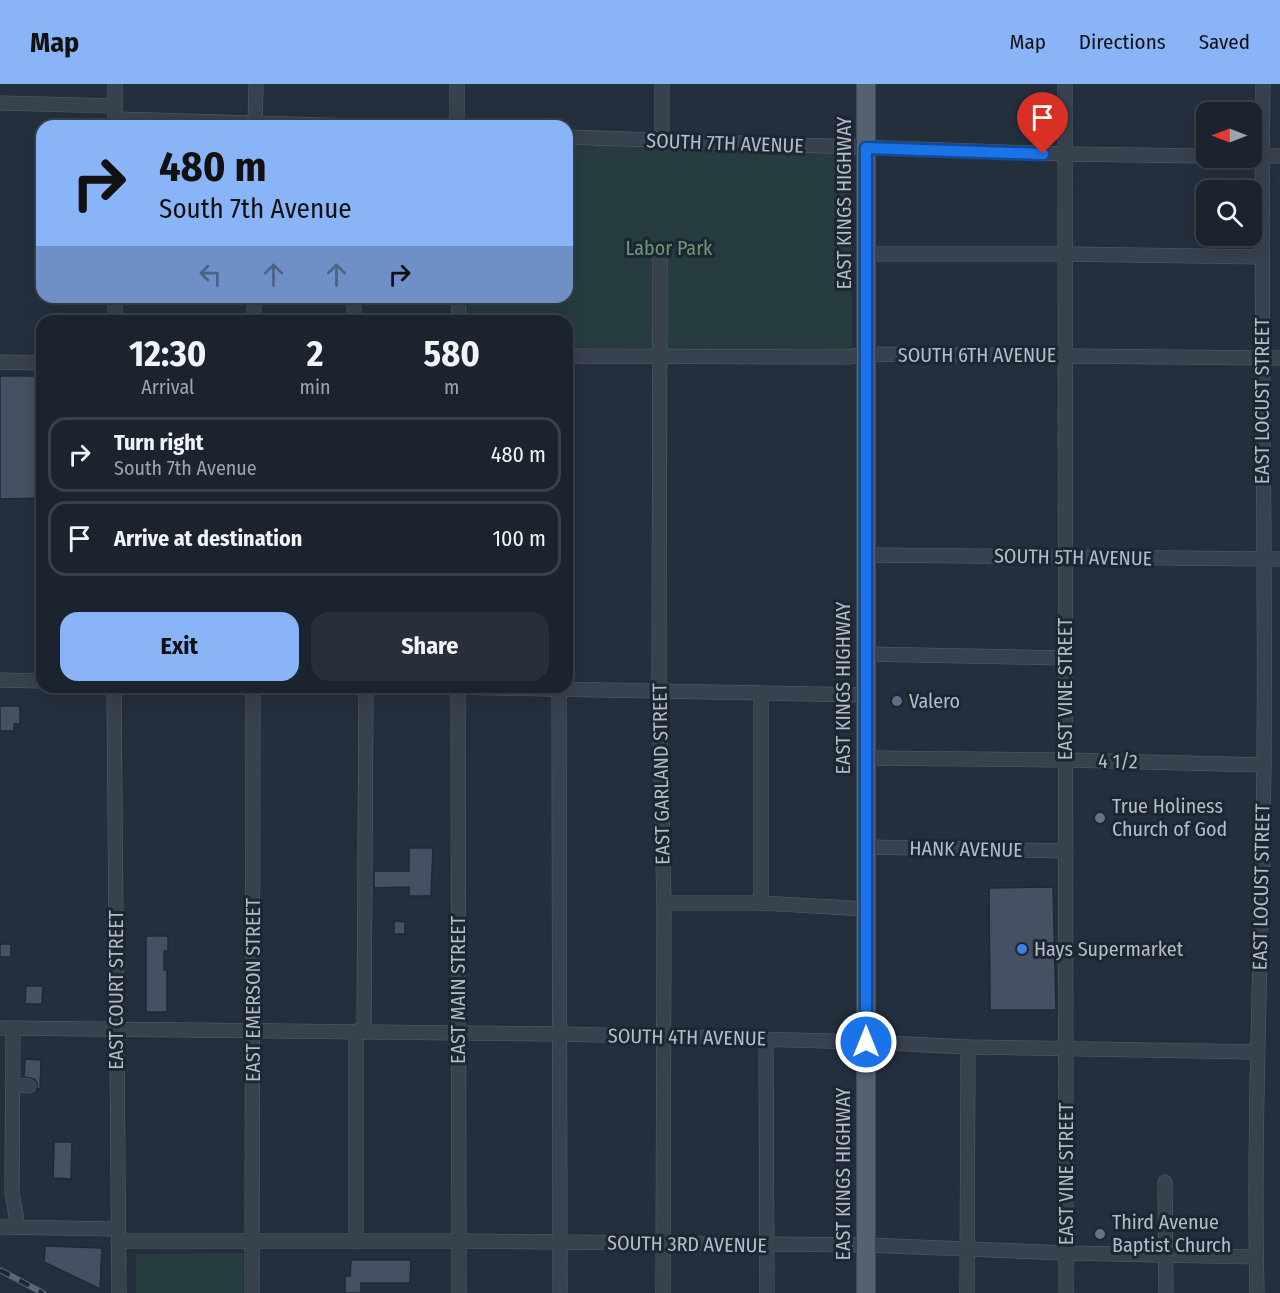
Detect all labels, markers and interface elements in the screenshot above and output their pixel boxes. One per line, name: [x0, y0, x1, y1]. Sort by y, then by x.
text: Map: [30, 26, 79, 59]
text: Map: [1009, 29, 1046, 55]
text: Directions: [1079, 29, 1166, 55]
text: Saved: [1199, 29, 1250, 55]
pin: [1017, 92, 1068, 154]
icon: arrive: [1026, 101, 1059, 134]
north arrow: [1196, 102, 1262, 168]
map controls: [1196, 102, 1262, 246]
street label: EAST KINGS HIGHWAY: [832, 117, 856, 289]
street label: SOUTH 7TH AVENUE: [646, 128, 804, 158]
text: 480 m: [159, 142, 266, 192]
icon: right: [60, 144, 138, 222]
button: search: [1196, 180, 1262, 246]
text: South 7th Avenue: [159, 193, 352, 225]
park label: Labor Park: [626, 236, 713, 260]
icon: left: [194, 258, 227, 291]
icon: ahead: [257, 258, 290, 291]
icon: ahead: [320, 258, 353, 291]
icon: right: [383, 258, 416, 291]
street label: EAST LOCUST STREET: [1250, 317, 1274, 484]
text: 12:30: [129, 332, 206, 376]
text: 2: [307, 332, 323, 376]
text: 580: [424, 332, 480, 376]
street label: SOUTH 6TH AVENUE: [898, 343, 1056, 367]
text: Arrival: [141, 375, 194, 399]
text: min: [300, 375, 331, 399]
text: m: [444, 375, 459, 399]
text: Turn right: [114, 429, 203, 456]
icon: right: [63, 438, 96, 471]
text: 480 m: [491, 441, 546, 468]
text: South 7th Avenue: [114, 456, 257, 480]
icon: arrive: [63, 522, 96, 555]
text: Arrive at destination: [114, 525, 302, 552]
text: 100 m: [492, 525, 546, 552]
street label: SOUTH 5TH AVENUE: [994, 544, 1152, 570]
street label: EAST KINGS HIGHWAY: [831, 602, 855, 774]
button: Exit: [60, 612, 299, 681]
button: Share: [311, 612, 549, 681]
street label: EAST VINE STREET: [1053, 617, 1077, 760]
street label: EAST GARLAND STREET: [647, 682, 675, 865]
place label: Valero: [909, 689, 960, 713]
marker: Valero: [890, 694, 904, 708]
street label: 4 1/2: [1098, 749, 1138, 773]
place label: True Holiness Church of God: [1112, 794, 1227, 841]
street label: EAST LOCUST STREET: [1248, 803, 1274, 970]
marker: True Holiness Church of God: [1093, 811, 1107, 825]
street label: HANK AVENUE: [909, 836, 1023, 862]
street label: EAST EMERSON STREET: [241, 897, 265, 1082]
street label: EAST COURT STREET: [104, 909, 128, 1070]
street label: EAST MAIN STREET: [446, 915, 470, 1064]
place label: Hays Supermarket: [1034, 937, 1184, 961]
marker: Hays Supermarket: [1015, 942, 1029, 956]
position arrow: [834, 1010, 898, 1074]
street label: SOUTH 4TH AVENUE: [608, 1024, 766, 1050]
street label: EAST KINGS HIGHWAY: [831, 1088, 855, 1260]
street label: EAST VINE STREET: [1054, 1102, 1078, 1245]
place label: Third Avenue Baptist Church: [1112, 1210, 1231, 1257]
marker: Third Avenue Baptist Church: [1093, 1227, 1107, 1241]
street label: SOUTH 3RD AVENUE: [607, 1231, 767, 1257]

